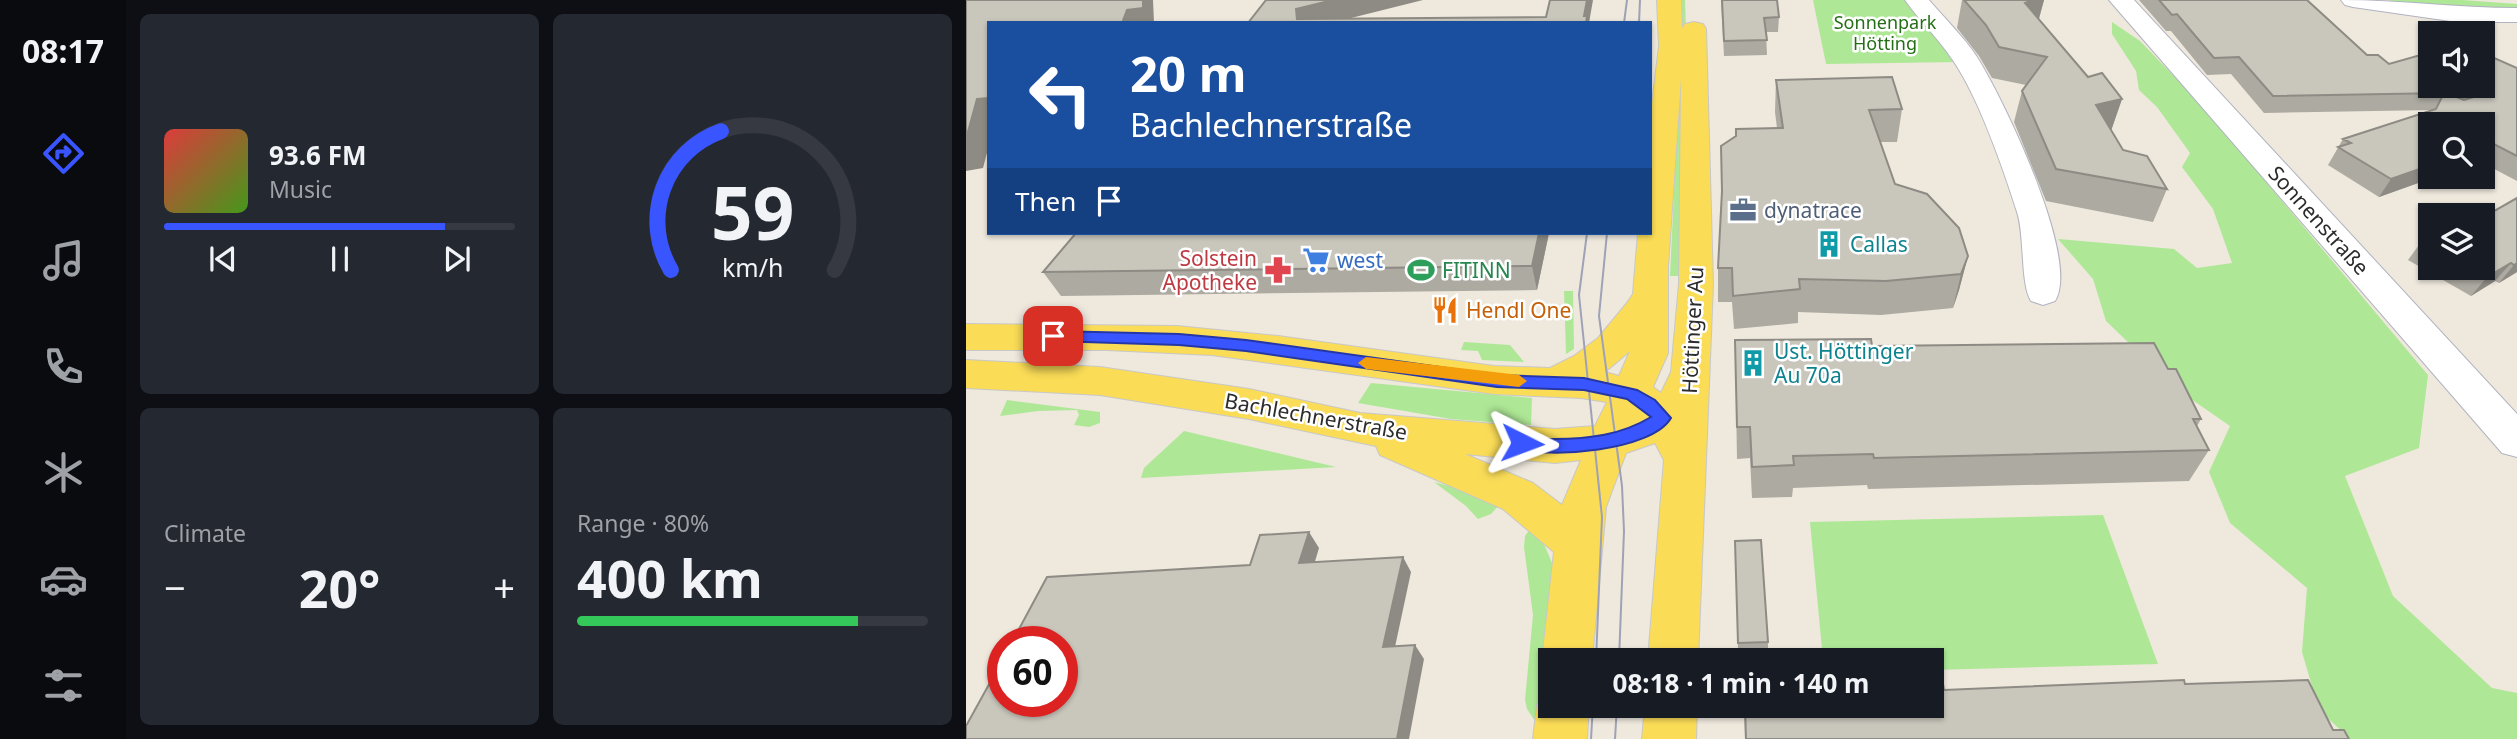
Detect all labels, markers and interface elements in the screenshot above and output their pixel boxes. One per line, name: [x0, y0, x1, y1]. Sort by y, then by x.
park label: Sonnenpark Hötting: [1834, 10, 1937, 55]
map controls: [2418, 21, 2495, 280]
button: sound: [2418, 21, 2495, 98]
text: 08:17: [22, 29, 104, 72]
text: 20 m: [1130, 40, 1247, 106]
icon: left: [1015, 49, 1106, 140]
text: Bachlechnerstraße: [1130, 103, 1412, 146]
button: search: [2418, 112, 2495, 189]
icon: directions: [39, 129, 88, 178]
text: 93.6 FM: [269, 137, 366, 173]
street label: Sonnenstraße: [2262, 159, 2376, 281]
text: 59: [711, 162, 794, 261]
text: Music: [269, 173, 332, 205]
icon: arrive: [1090, 182, 1128, 220]
text: Then: [1015, 183, 1076, 219]
office icon: dynatrace: [1728, 195, 1758, 225]
place label: dynatrace: [1764, 196, 1862, 224]
button: layers: [2418, 203, 2495, 280]
building icon: Callas: [1814, 229, 1844, 259]
place label: Callas: [1850, 230, 1908, 258]
icon: music: [39, 236, 88, 285]
icon: previous: [204, 240, 242, 278]
icon: pause: [321, 240, 359, 278]
icon: next: [438, 240, 476, 278]
place label: Solstein Apotheke: [1163, 244, 1257, 296]
supermarket icon: west: [1301, 245, 1331, 275]
place label: west: [1337, 246, 1383, 274]
text: km/h: [722, 250, 783, 284]
pharmacy icon: Solstein Apotheke: [1263, 255, 1293, 285]
sports icon: FITINN: [1406, 255, 1436, 285]
place label: FITINN: [1442, 256, 1511, 284]
street label: Höttinger Au: [1675, 266, 1709, 394]
restaurant icon: Hendl One: [1430, 295, 1460, 325]
place label: Hendl One: [1466, 296, 1571, 324]
pin: [1023, 306, 1083, 366]
icon: arrive: [1034, 317, 1072, 355]
place label: Ust. Höttinger Au 70a: [1774, 337, 1914, 389]
icon: phone: [39, 342, 88, 391]
building icon: Ust. Höttinger Au 70a: [1738, 348, 1768, 378]
street label: Bachlechnerstraße: [1222, 386, 1410, 446]
position arrow: [1485, 406, 1559, 480]
icon: climate: [39, 448, 88, 497]
text: Range · 80%: [577, 507, 709, 539]
text: Climate: [164, 517, 246, 549]
text: 400 km: [577, 542, 763, 613]
text: 20°: [299, 552, 380, 623]
icon: car: [39, 555, 88, 604]
text: −: [164, 561, 186, 613]
text: +: [493, 561, 515, 613]
speed limit sign: 60: [987, 626, 1078, 717]
icon: filters: [39, 661, 88, 710]
text: 08:18 · 1 min · 140 m: [1613, 665, 1869, 701]

